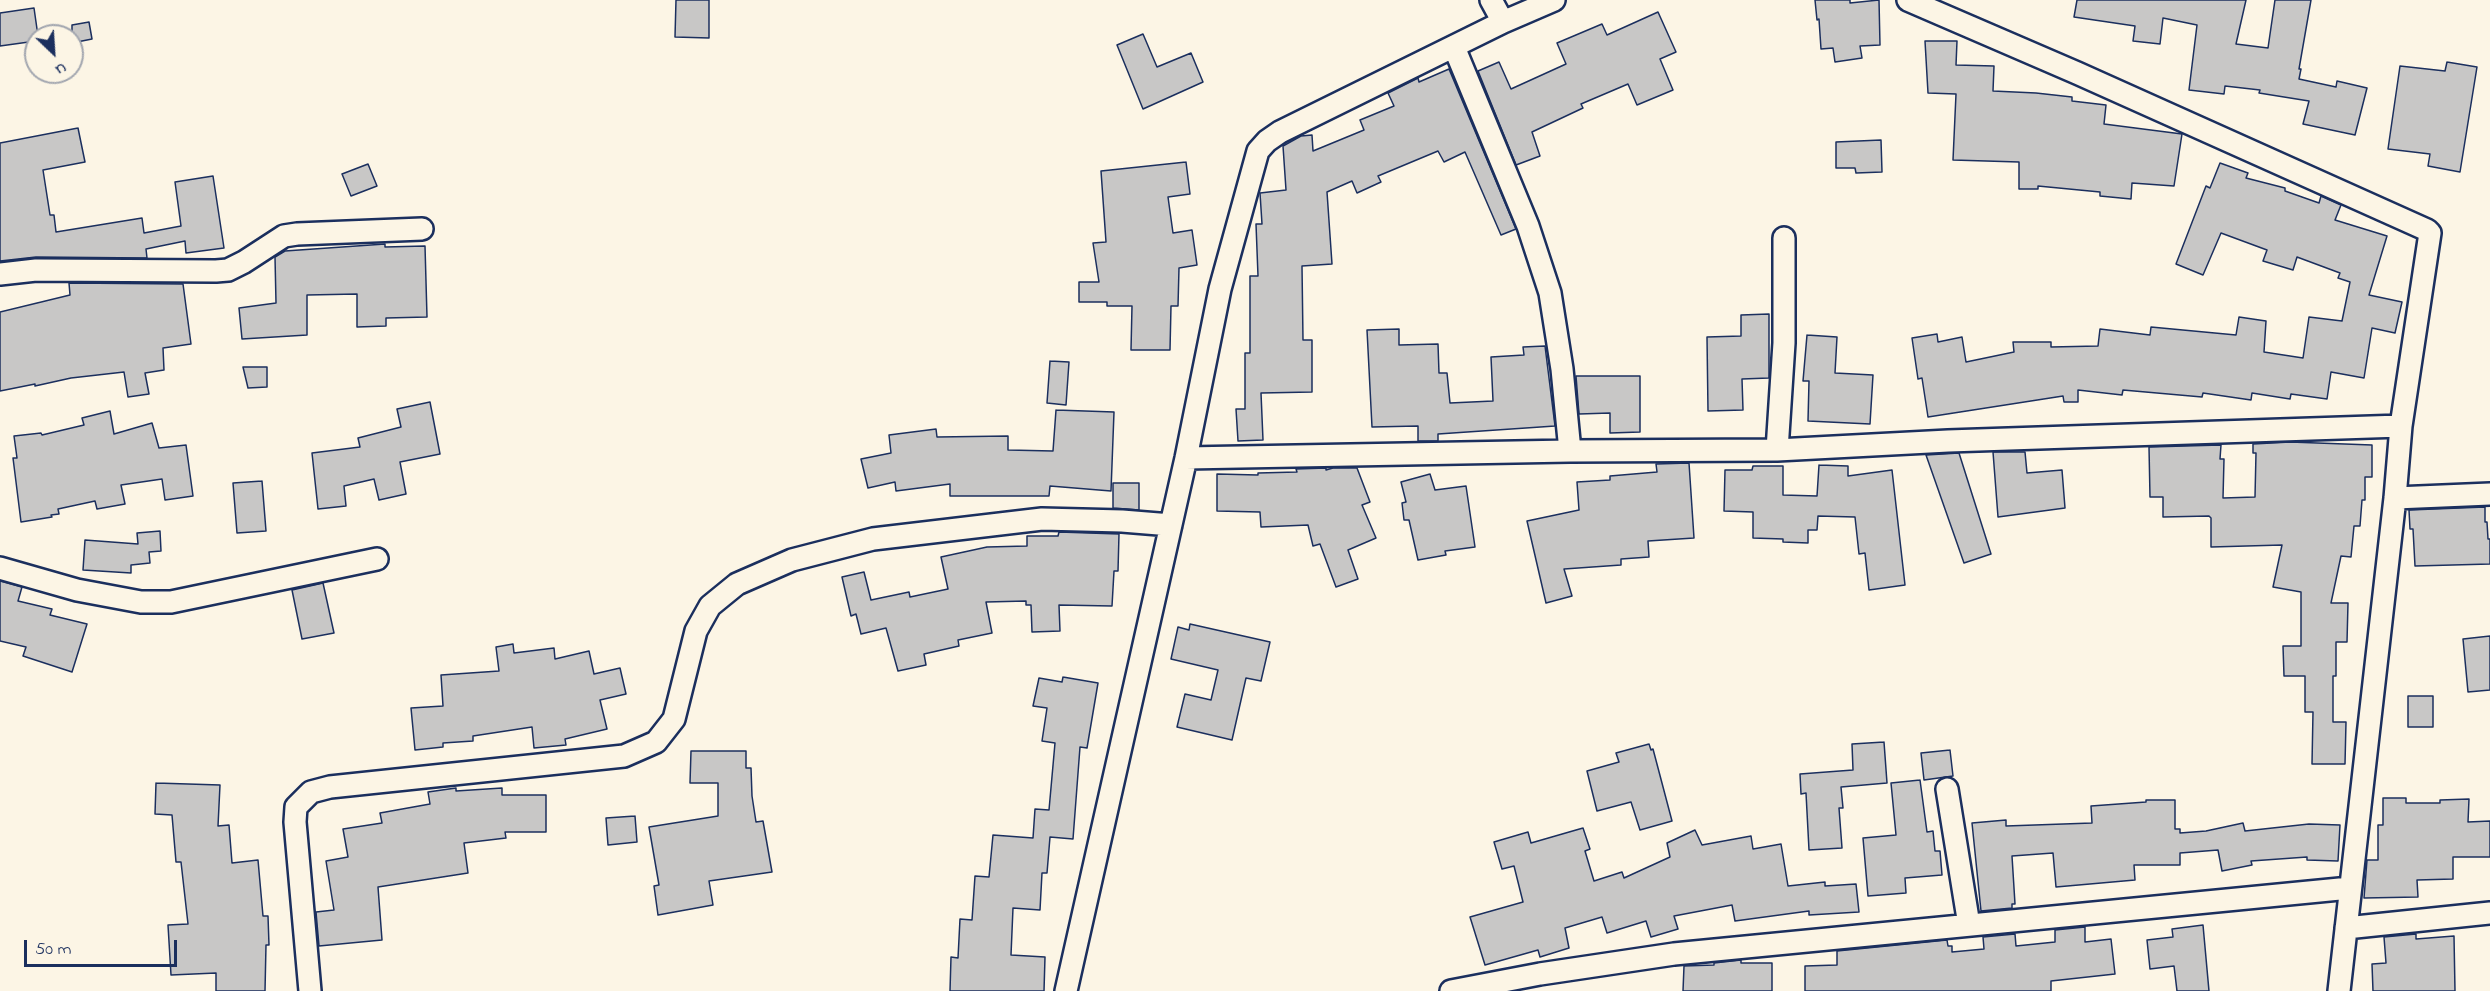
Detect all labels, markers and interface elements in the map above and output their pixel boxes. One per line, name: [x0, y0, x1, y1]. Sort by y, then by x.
north arrow: [24, 24, 84, 84]
text: U: [51, 55, 70, 82]
scale bar: [27, 928, 180, 966]
text: 50 m: [35, 937, 72, 963]

